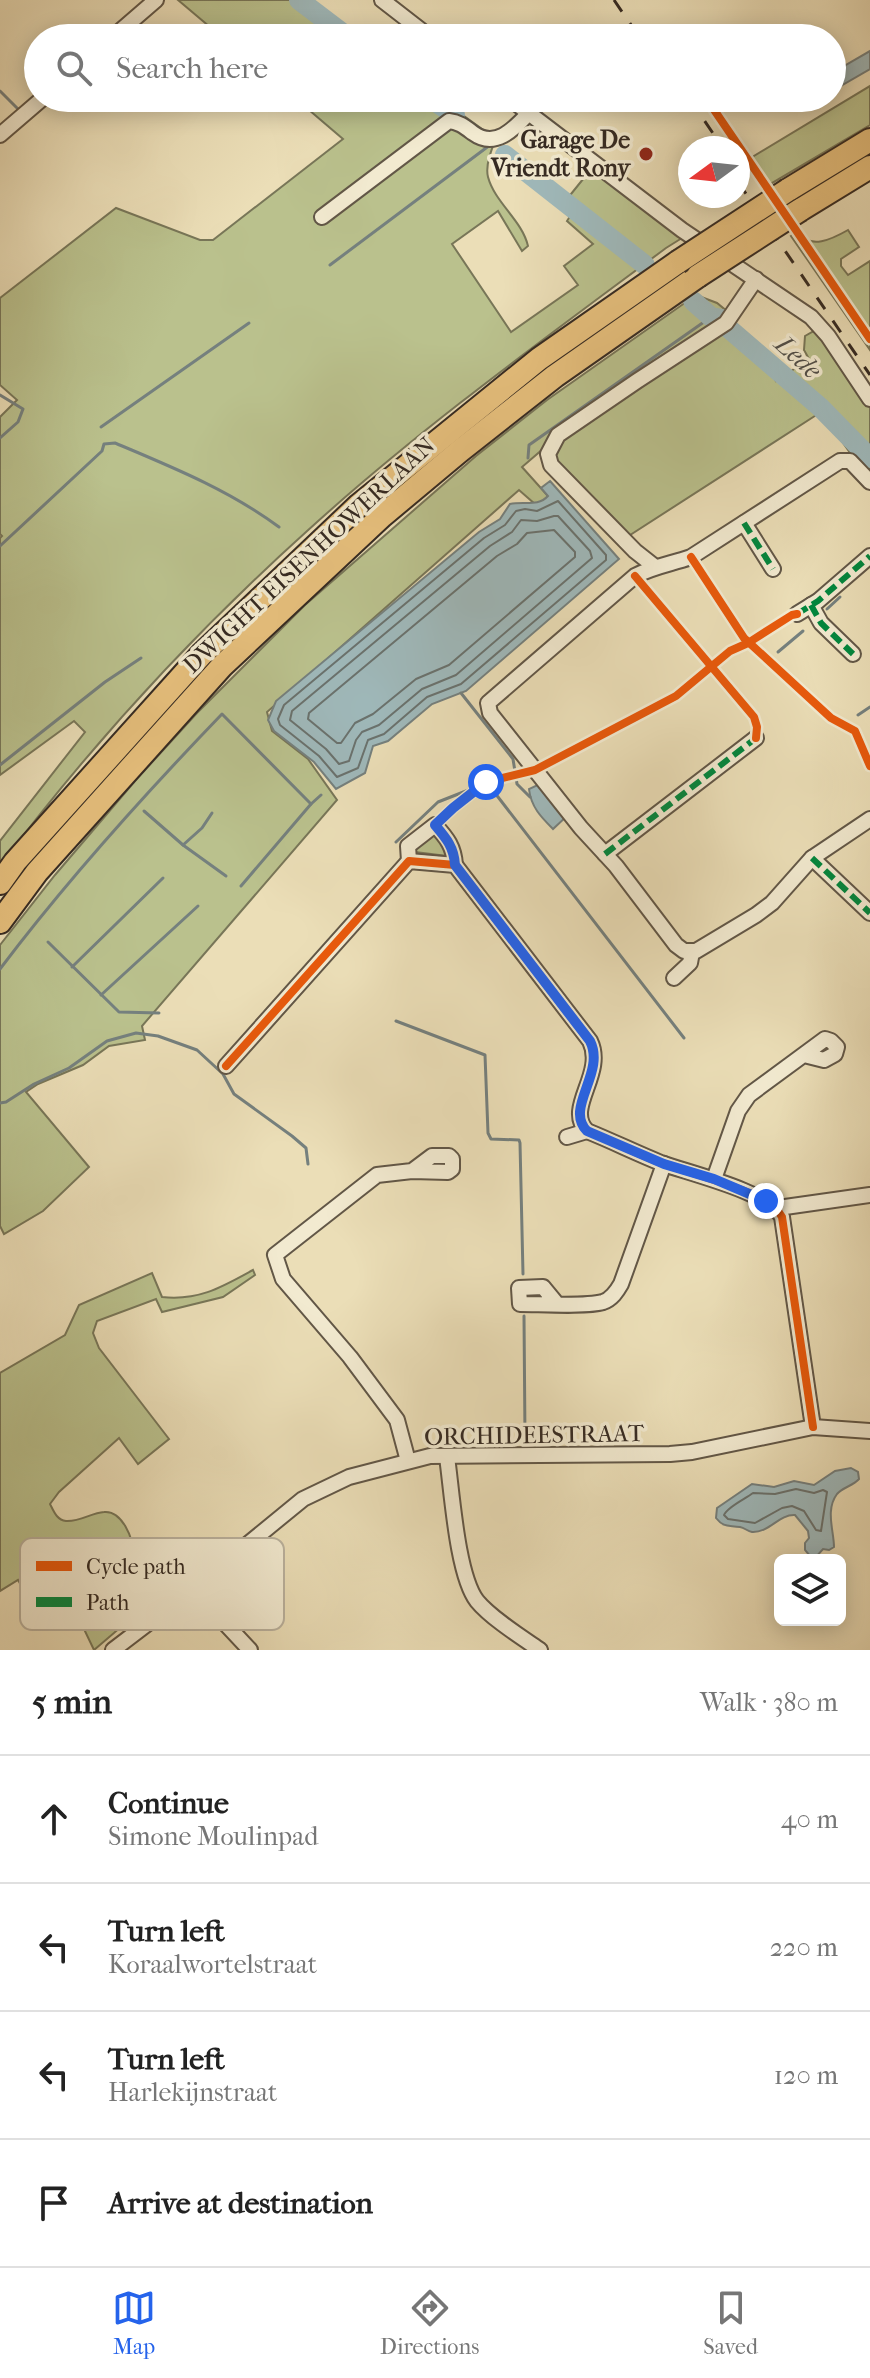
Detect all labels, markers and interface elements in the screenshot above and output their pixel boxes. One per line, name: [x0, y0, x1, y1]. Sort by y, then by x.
search box: [24, 24, 846, 112]
icon: search: [52, 46, 96, 90]
text: Search here: [116, 51, 268, 86]
place label: Garage De Vriendt Rony: [490, 126, 631, 182]
north arrow: [678, 136, 750, 208]
marker: Garage De Vriendt Rony: [637, 145, 655, 163]
water label: Lede: [767, 327, 828, 386]
street label: DWIGHT EISENHOWERLAAN: [177, 431, 441, 679]
route start: [468, 764, 504, 800]
route end: [748, 1183, 784, 1219]
street label: ORCHIDEESTRAAT: [424, 1419, 645, 1451]
legend: [20, 1538, 284, 1630]
text: Cycle path: [86, 1554, 186, 1580]
map controls: [774, 1554, 846, 1626]
button: layers: [774, 1554, 846, 1626]
text: Path: [86, 1590, 130, 1616]
text: 5 min: [32, 1682, 112, 1722]
text: Walk · 380 m: [700, 1687, 838, 1718]
text: Continue: [108, 1786, 229, 1821]
icon: ahead: [32, 1797, 76, 1841]
text: 40 m: [781, 1804, 838, 1835]
text: Simone Moulinpad: [108, 1821, 318, 1852]
text: Turn left: [108, 1914, 225, 1949]
icon: left: [32, 1925, 76, 1969]
text: 220 m: [770, 1932, 838, 1963]
text: Koraalwortelstraat: [108, 1949, 317, 1980]
text: Turn left: [108, 2042, 225, 2077]
icon: left: [32, 2053, 76, 2097]
text: 120 m: [774, 2060, 838, 2091]
text: Harlekijnstraat: [108, 2077, 277, 2108]
icon: arrive: [32, 2181, 76, 2225]
text: Arrive at destination: [108, 2186, 373, 2221]
tab: Map: [112, 2286, 156, 2360]
tab: Directions: [380, 2286, 479, 2360]
tab: Saved: [703, 2286, 758, 2360]

